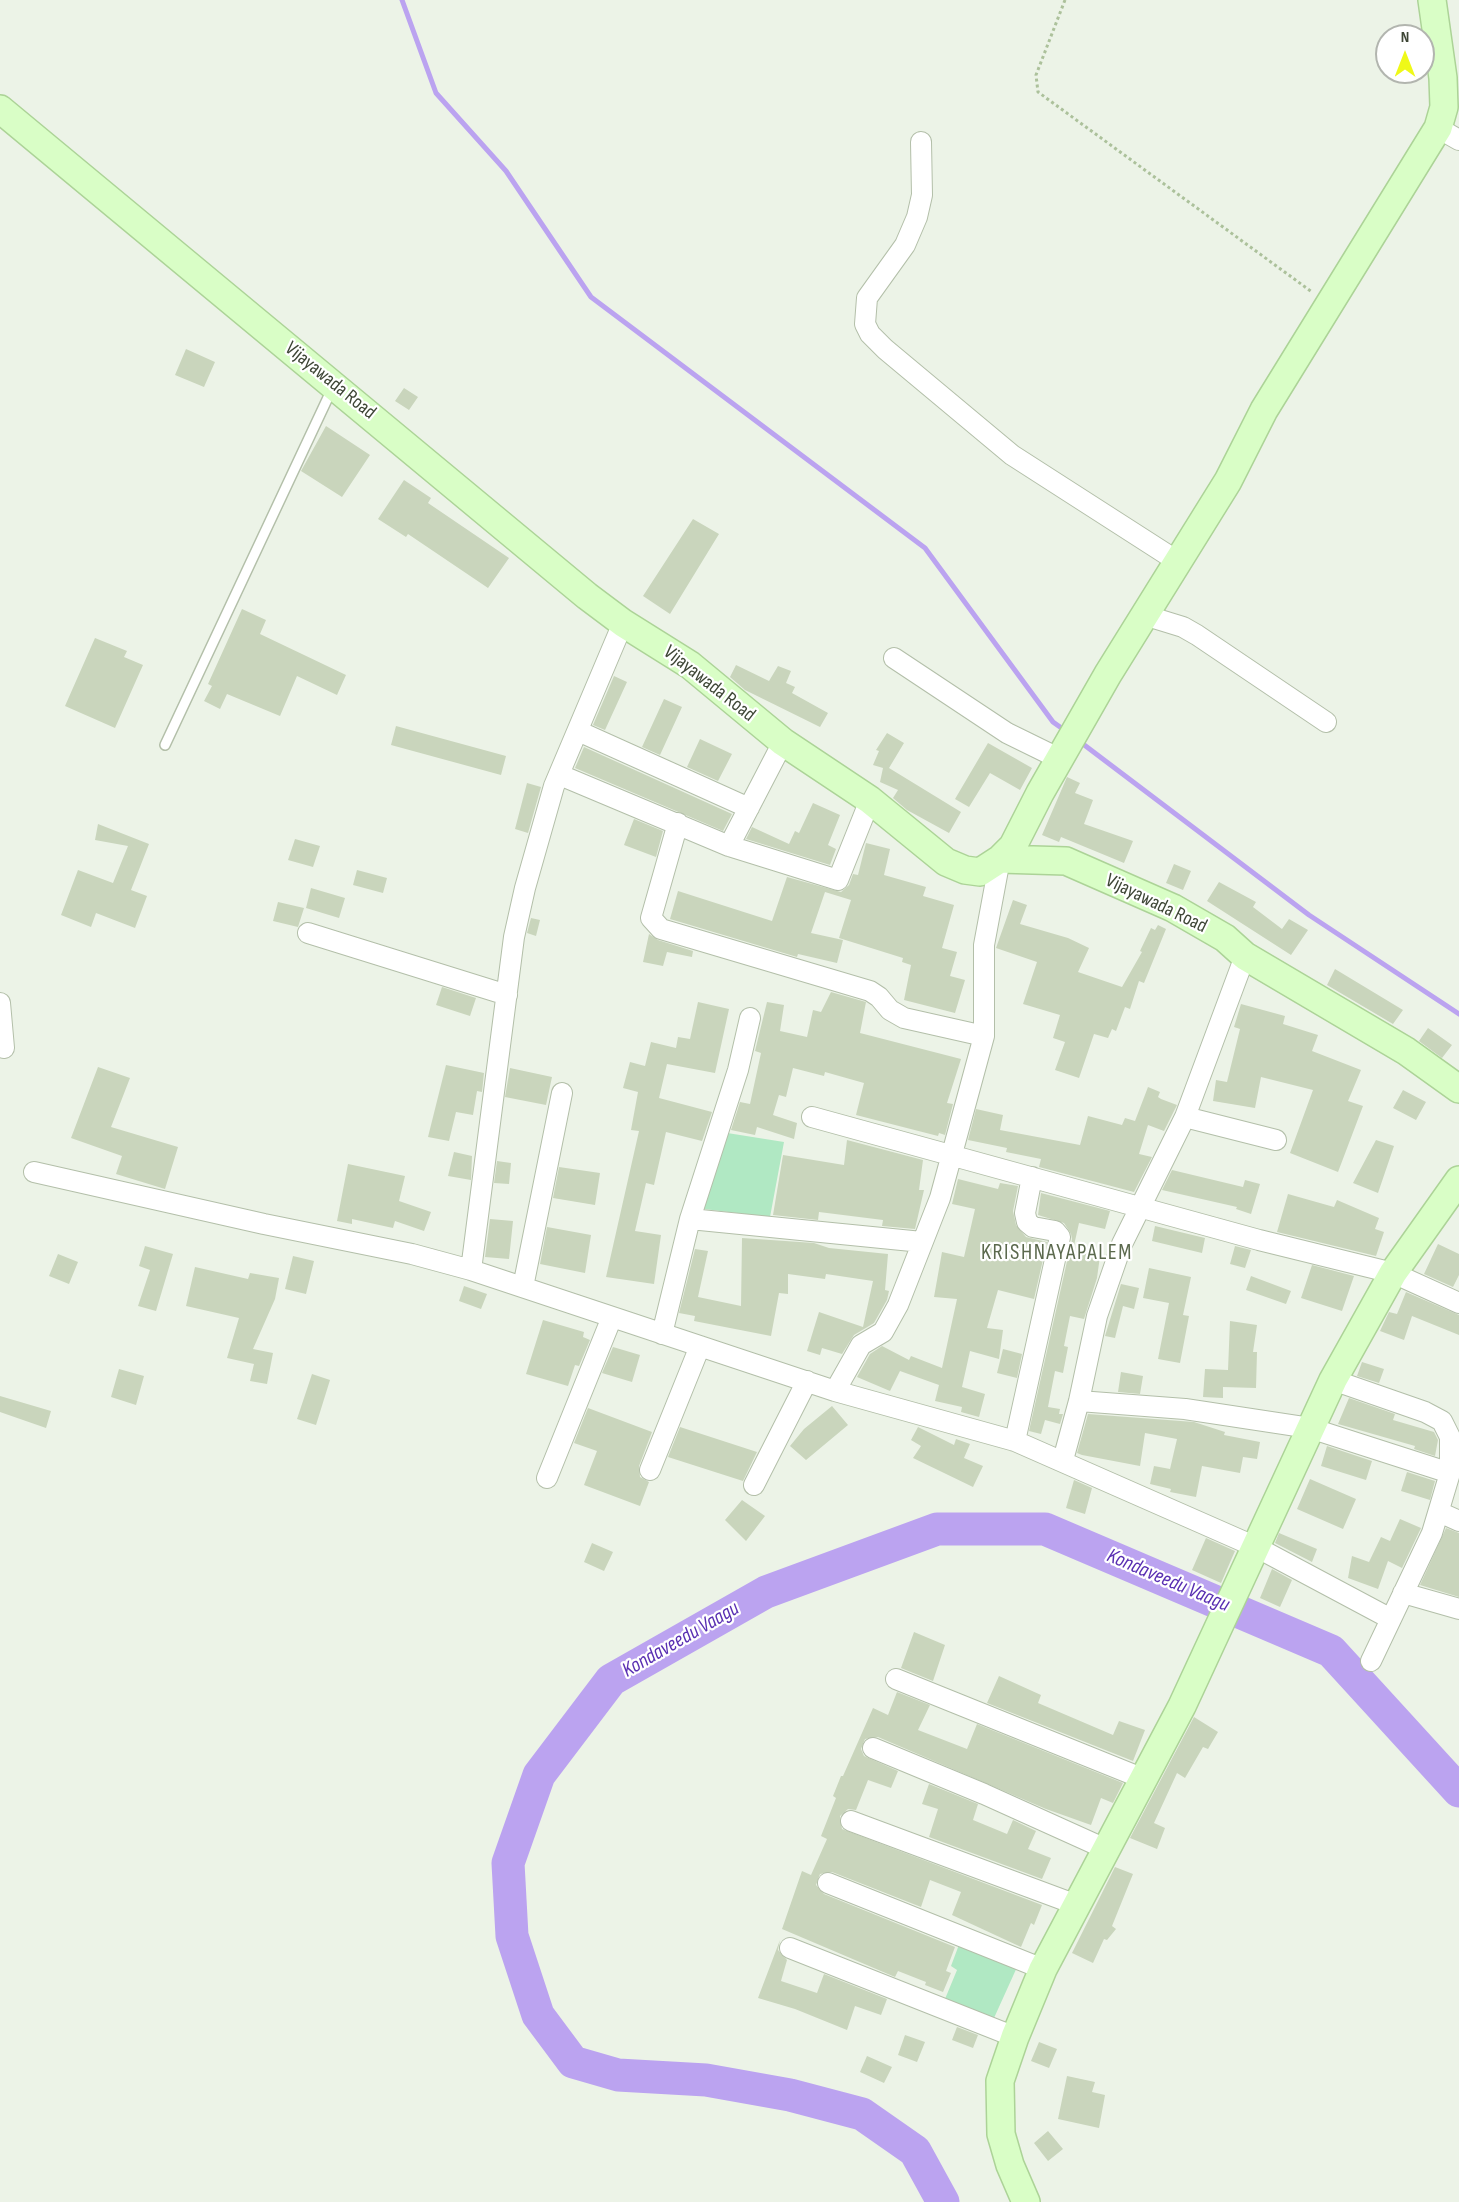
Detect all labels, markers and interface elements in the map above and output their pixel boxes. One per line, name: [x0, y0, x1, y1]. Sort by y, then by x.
north arrow: [1375, 24, 1435, 84]
text: N: [1401, 28, 1409, 47]
street label: Vijayawada Road: [280, 337, 380, 425]
street label: Vijayawada Road: [658, 641, 760, 727]
street label: Vijayawada Road: [1101, 869, 1211, 939]
district label: KRISHNAYAPALEM: [981, 1240, 1133, 1266]
water label: Kondaveedu Vaagu: [1103, 1544, 1233, 1618]
water label: Kondaveedu Vaagu: [618, 1596, 744, 1684]

